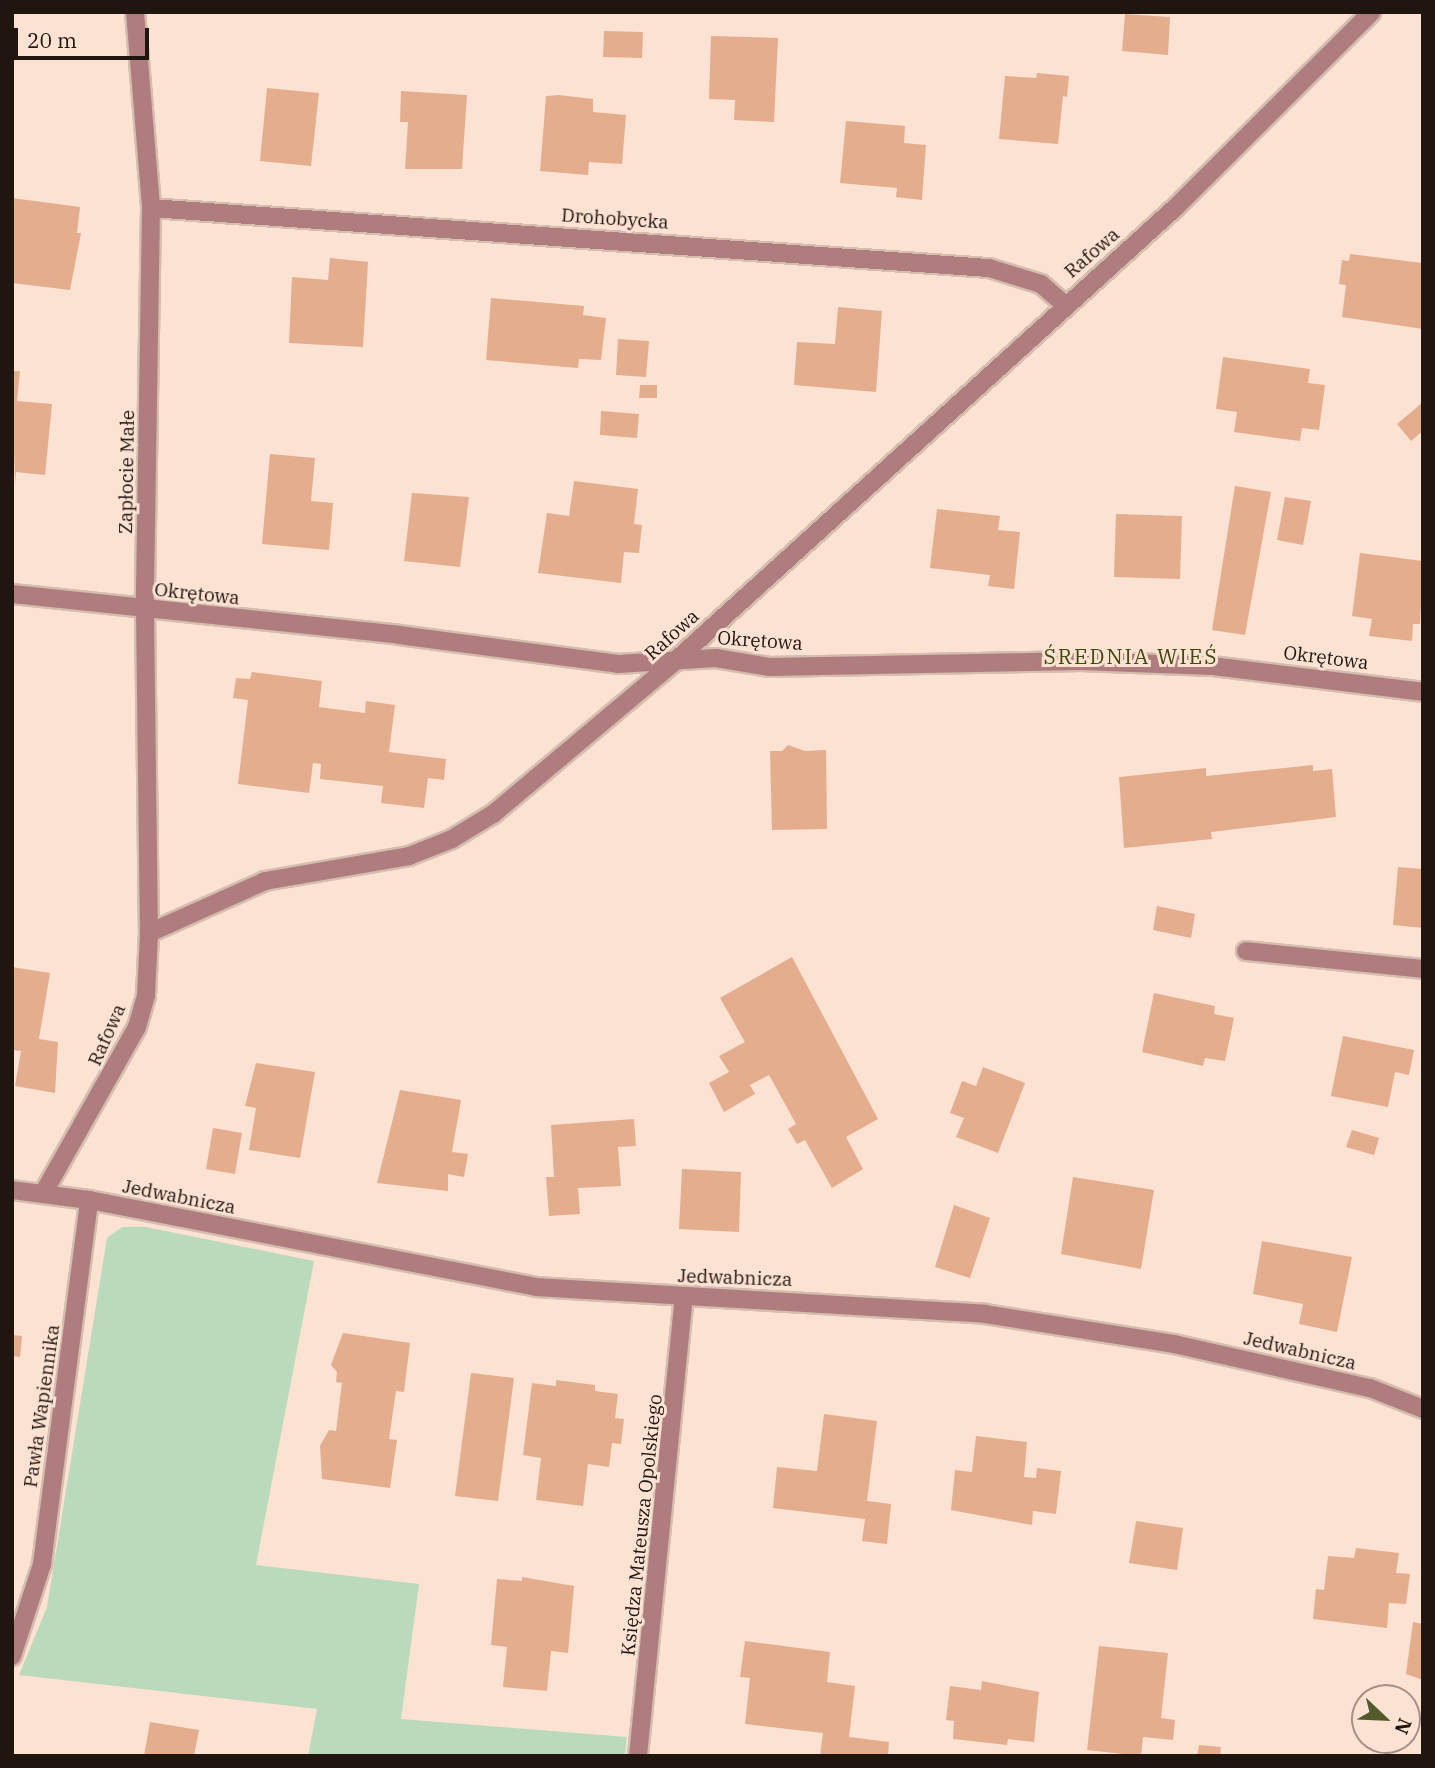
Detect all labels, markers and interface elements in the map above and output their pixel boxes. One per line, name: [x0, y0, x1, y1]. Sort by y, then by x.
scale bar: [18, 14, 152, 58]
text: 20 m: [27, 26, 77, 54]
street label: Drohobycka: [561, 204, 669, 234]
street label: Rafowa: [1060, 223, 1124, 283]
street label: Zapłocie Małe: [115, 410, 139, 534]
street label: Okrętowa: [153, 578, 241, 610]
street label: Rafowa: [640, 605, 704, 665]
street label: Okrętowa: [717, 627, 803, 655]
street label: Okrętowa: [1282, 641, 1370, 675]
district label: ŚREDNIA WIEŚ: [1045, 643, 1217, 669]
street label: Rafowa: [83, 1001, 131, 1069]
street label: Jedwabnicza: [121, 1175, 237, 1219]
street label: Jedwabnicza: [677, 1265, 793, 1291]
street label: Pawła Wapiennika: [19, 1323, 65, 1489]
street label: Jedwabnicza: [1242, 1327, 1358, 1375]
street label: Księdza Mateusza Opolskiego: [617, 1393, 667, 1657]
north arrow: [1351, 1684, 1421, 1754]
text: N: [1390, 1715, 1417, 1738]

